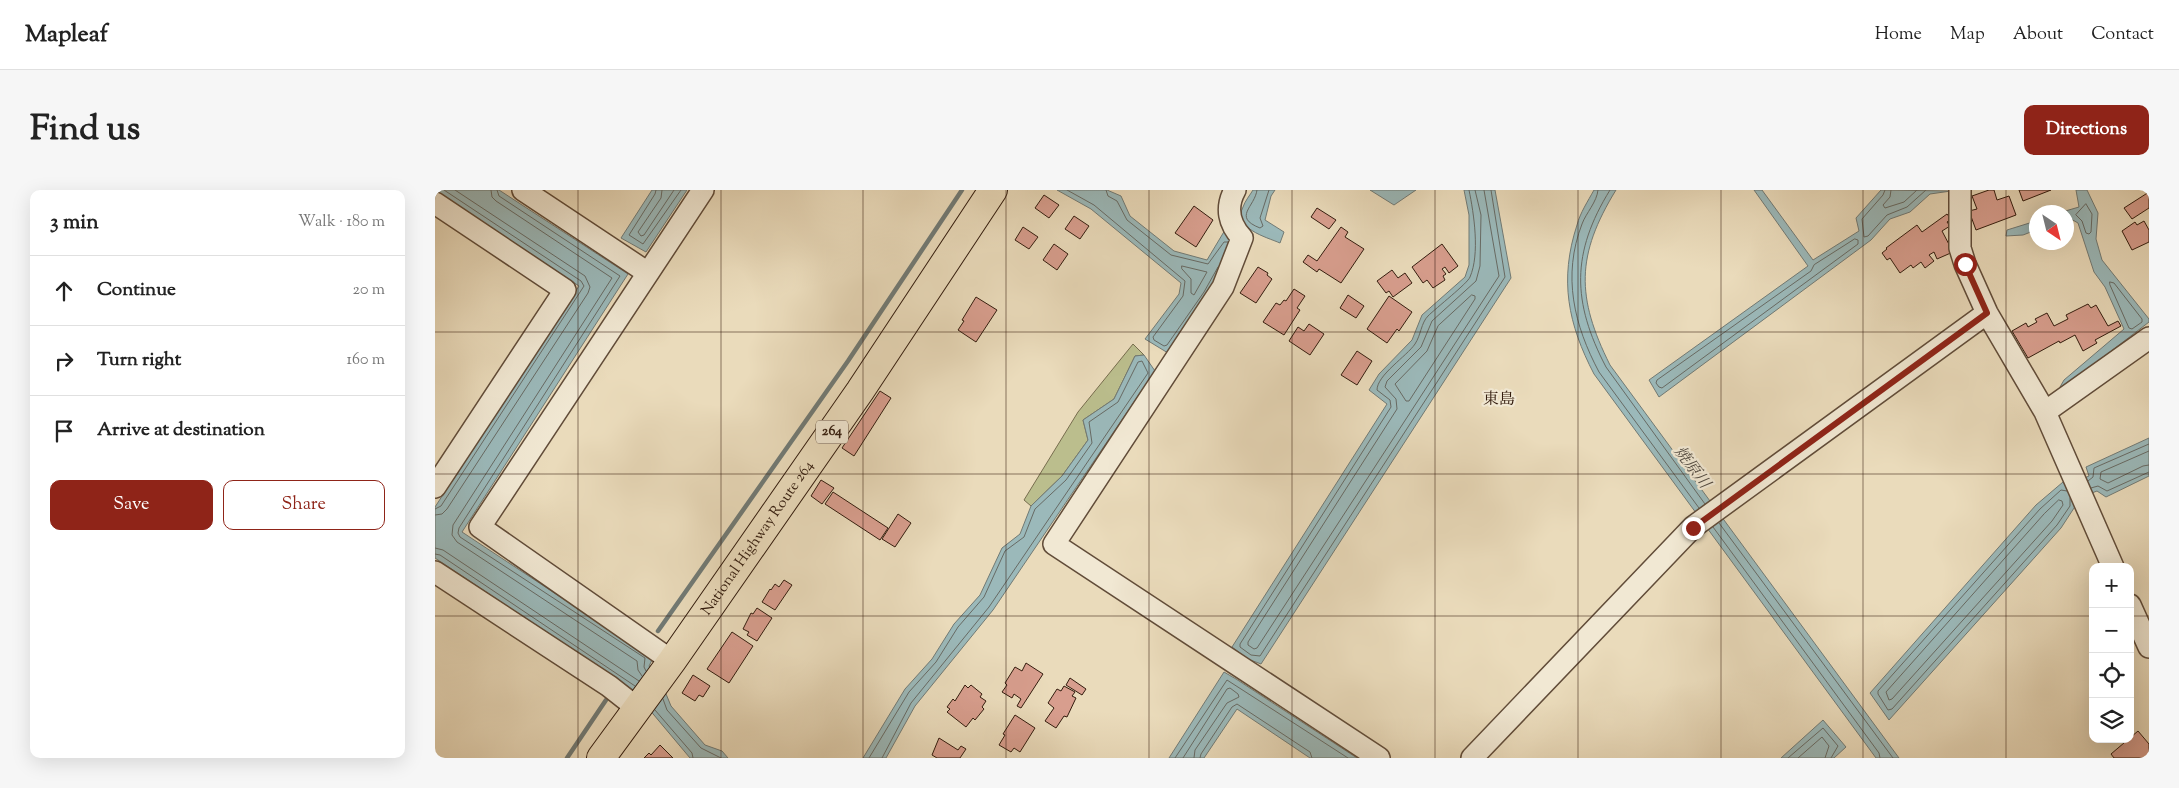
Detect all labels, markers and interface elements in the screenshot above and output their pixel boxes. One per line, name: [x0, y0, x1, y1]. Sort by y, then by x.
text: Mapleaf: [25, 18, 108, 52]
text: Home: [1875, 22, 1922, 48]
text: Map: [1950, 22, 1985, 48]
text: About: [2013, 22, 2063, 48]
text: Contact: [2091, 22, 2154, 48]
text: Find us: [30, 105, 140, 156]
button: Directions: [2024, 105, 2149, 155]
north arrow: [2029, 205, 2074, 250]
text: 3 min: [50, 208, 99, 238]
text: Walk · 180 m: [298, 211, 385, 234]
route start: [1954, 253, 1977, 276]
icon: ahead: [50, 277, 78, 305]
text: Continue: [97, 277, 176, 304]
text: 20 m: [352, 279, 385, 302]
icon: right: [50, 347, 78, 375]
text: Turn right: [97, 347, 181, 374]
text: 160 m: [347, 349, 385, 372]
district label: 東島: [1483, 389, 1515, 412]
icon: arrive: [50, 417, 78, 445]
text: Arrive at destination: [97, 417, 265, 444]
road number: 264: [816, 420, 848, 443]
water label: 焼原川: [1667, 442, 1716, 496]
street label: National Highway Route 264: [696, 456, 819, 620]
button: Save: [50, 480, 213, 530]
button: Share: [223, 480, 385, 530]
route end: [1682, 517, 1705, 540]
map controls: [2089, 563, 2134, 743]
button: +: [2089, 563, 2134, 608]
button: −: [2089, 608, 2134, 653]
button: locate: [2089, 653, 2134, 698]
button: layers: [2089, 698, 2134, 743]

